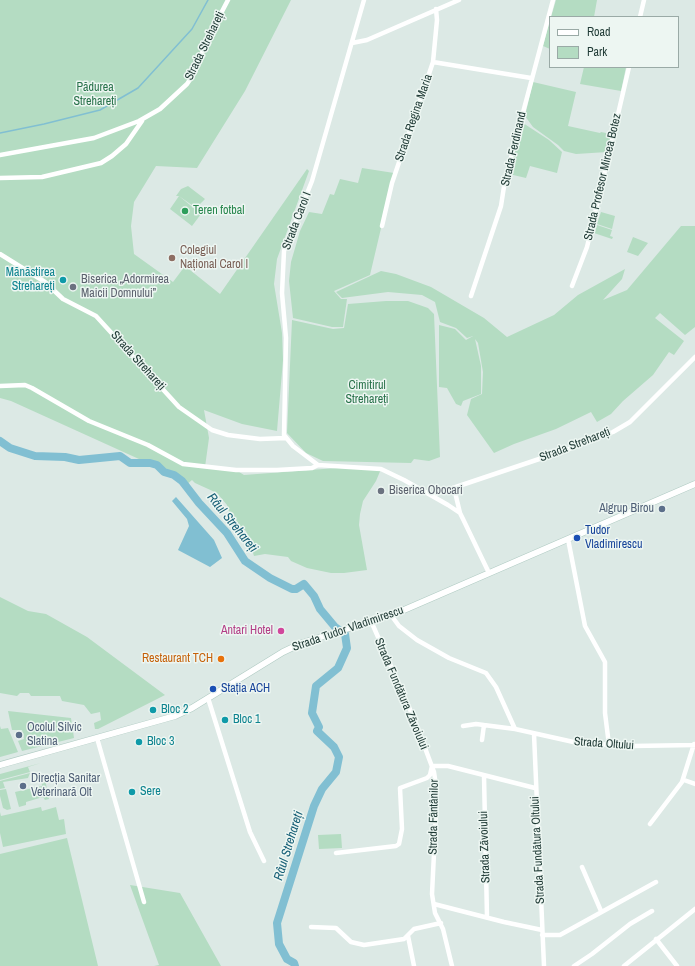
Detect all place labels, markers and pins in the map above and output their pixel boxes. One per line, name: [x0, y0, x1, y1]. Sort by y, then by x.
place label: Teren fotbal: [193, 204, 244, 218]
marker: Teren fotbal: [180, 206, 190, 216]
place label: Colegiul Național Carol l: [180, 244, 248, 272]
marker: Colegiul Național Carol l: [167, 253, 177, 263]
place label: Mănăstirea Strehareți: [6, 266, 55, 294]
place label: Biserica „Adormirea Maicii Domnului”: [81, 273, 169, 301]
marker: Mănăstirea Strehareți: [58, 275, 68, 285]
marker: Biserica „Adormirea Maicii Domnului”: [68, 282, 78, 292]
place label: Biserica Obocari: [389, 484, 463, 498]
marker: Biserica Obocari: [376, 486, 386, 496]
place label: Algrup Birou: [599, 502, 654, 516]
marker: Algrup Birou: [657, 504, 667, 514]
place label: Tudor Vladimirescu: [585, 524, 642, 552]
marker: Tudor Vladimirescu: [572, 533, 582, 543]
place label: Antari Hotel: [221, 624, 273, 638]
marker: Antari Hotel: [276, 626, 286, 636]
place label: Restaurant TCH: [142, 652, 213, 666]
marker: Restaurant TCH: [216, 654, 226, 664]
place label: Stația ACH: [221, 682, 270, 696]
marker: Stația ACH: [208, 684, 218, 694]
place label: Bloc 2: [161, 703, 188, 717]
marker: Bloc 2: [148, 705, 158, 715]
place label: Bloc 1: [233, 713, 260, 727]
marker: Bloc 1: [220, 715, 230, 725]
place label: Ocolul Silvic Slatina: [27, 721, 82, 749]
marker: Ocolul Silvic Slatina: [14, 730, 24, 740]
place label: Bloc 3: [147, 735, 174, 749]
marker: Bloc 3: [134, 737, 144, 747]
place label: Direcția Sanitar Veterinară Olt: [31, 772, 100, 800]
marker: Direcția Sanitar Veterinară Olt: [18, 781, 28, 791]
place label: Sere: [140, 785, 161, 799]
marker: Sere: [127, 787, 137, 797]

